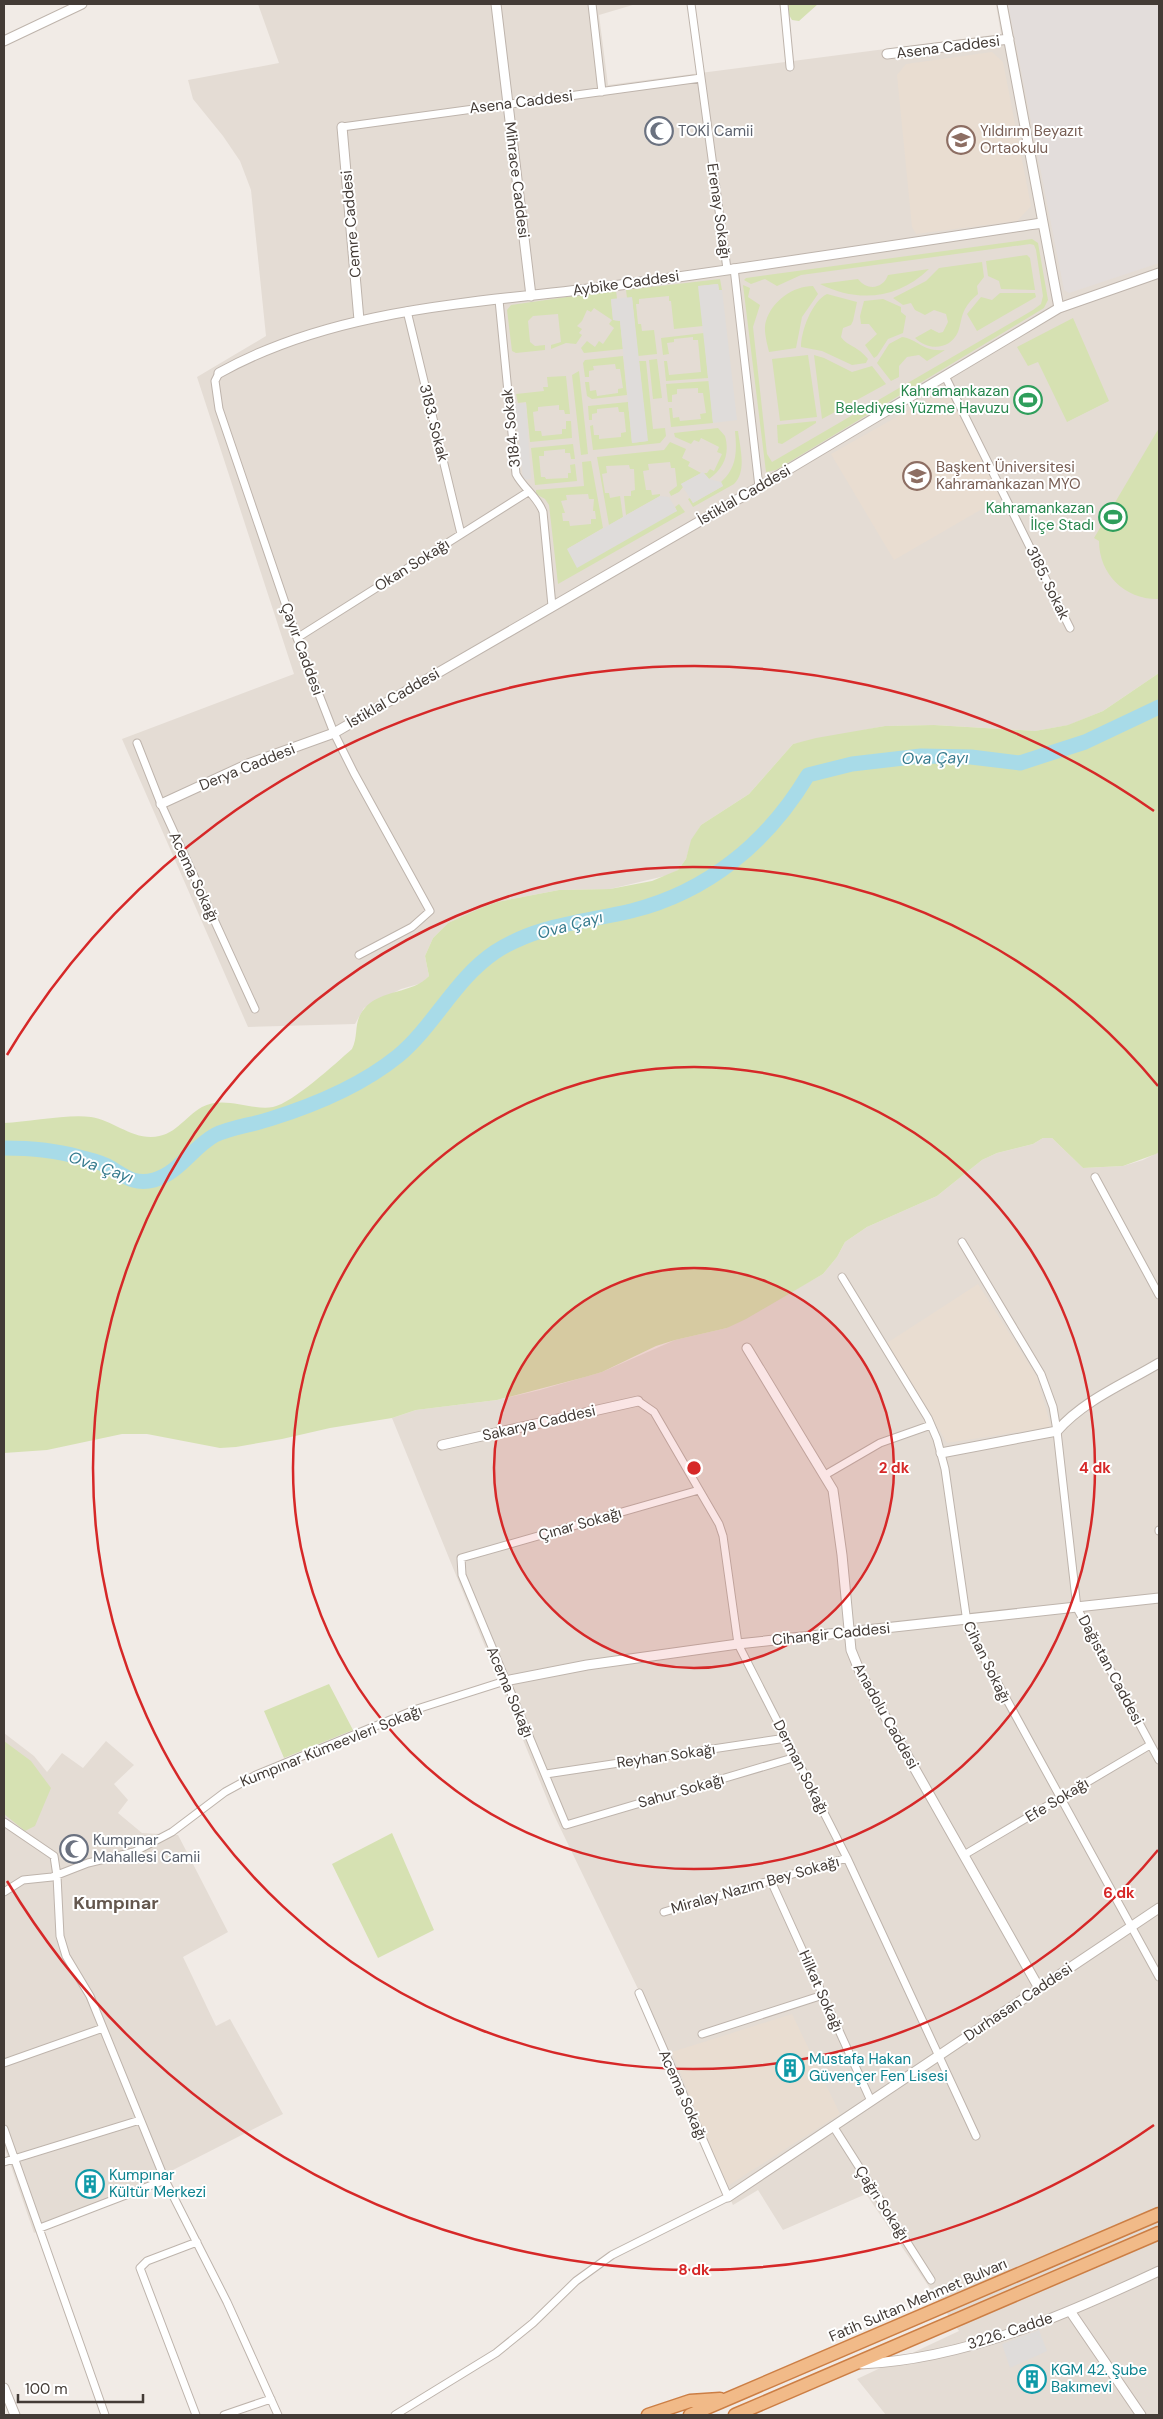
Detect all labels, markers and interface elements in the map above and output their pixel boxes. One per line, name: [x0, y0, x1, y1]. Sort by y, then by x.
street label: Asena Caddesi: [895, 31, 1001, 63]
street label: Asena Caddesi: [468, 86, 574, 118]
mosque icon: TOKİ Camii: [644, 116, 674, 146]
street label: Mihrace Caddesi: [500, 121, 534, 239]
place label: TOKİ Camii: [678, 121, 753, 141]
place label: Yıldırım Beyazıt Ortaokulu: [980, 121, 1083, 158]
school or university icon: Yıldırım Beyazıt Ortaokulu: [946, 125, 976, 155]
street label: Erenay Sokağı: [702, 162, 736, 260]
street label: Cemre Caddesi: [336, 169, 366, 279]
street label: Aybike Caddesi: [571, 266, 681, 300]
place label: Kahramankazan Belediyesi Yüzme Havuzu: [836, 381, 1009, 418]
street label: 3183. Sokak: [415, 382, 453, 464]
sports icon: Kahramankazan Belediyesi Yüzme Havuzu: [1013, 385, 1043, 415]
street label: 3184. Sokak: [497, 387, 525, 468]
place label: Başkent Üniversitesi Kahramankazan MYO: [936, 457, 1081, 494]
street label: İstiklal Caddesi: [694, 460, 794, 530]
school or university icon: Başkent Üniversitesi Kahramankazan MYO: [902, 461, 932, 491]
place label: Kahramankazan İlçe Stadı: [986, 498, 1094, 535]
sports icon: Kahramankazan İlçe Stadı: [1098, 502, 1128, 532]
street label: Okan Sokağı: [371, 534, 453, 596]
street label: 3185. Sokak: [1022, 543, 1075, 623]
street label: Çayır Caddesi: [276, 600, 328, 698]
street label: İstiklal Caddesi: [343, 663, 443, 733]
street label: Derya Caddesi: [196, 739, 298, 795]
water label: Ova Çayı: [901, 747, 969, 769]
street label: Acema Sokağı: [164, 829, 224, 925]
water label: Ova Çayı: [535, 906, 605, 944]
water label: Ova Çayı: [66, 1146, 136, 1188]
street label: Sakarya Caddesi: [480, 1400, 598, 1446]
text: 2 dk: [879, 1458, 910, 1478]
text: 4 dk: [1079, 1458, 1111, 1478]
centre of rings: [685, 1459, 703, 1477]
street label: Çınar Sokağı: [536, 1503, 624, 1545]
street label: Dağıstan Caddesi: [1074, 1612, 1148, 1728]
street label: Cihangir Caddesi: [771, 1618, 891, 1650]
street label: Cihan Sokağı: [959, 1618, 1015, 1706]
street label: Acema Sokağı: [482, 1643, 538, 1741]
street label: Anadolu Caddesi: [849, 1659, 923, 1773]
street label: Kumpınar Kümeevleri Sokağı: [237, 1700, 425, 1792]
street label: Derman Sokağı: [769, 1716, 833, 1818]
street label: Reyhan Sokağı: [615, 1739, 717, 1773]
street label: Sahur Sokağı: [636, 1769, 726, 1813]
street label: Efe Sokağı: [1022, 1773, 1092, 1827]
place label: Kumpınar Mahallesi Camii: [93, 1830, 200, 1867]
mosque icon: Kumpınar Mahallesi Camii: [59, 1834, 89, 1864]
street label: Miralay Nazım Bey Sokağı: [669, 1851, 841, 1919]
text: 6 dk: [1103, 1883, 1135, 1903]
district label: Kumpınar: [73, 1891, 159, 1915]
street label: Hilkat Sokağı: [794, 1947, 848, 2035]
street label: Durhasan Caddesi: [960, 1958, 1076, 2046]
street label: Acema Sokağı: [654, 2047, 712, 2143]
place label: Mustafa Hakan Güvençer Fen Lisesi: [809, 2049, 948, 2086]
building icon: Mustafa Hakan Güvençer Fen Lisesi: [775, 2053, 805, 2083]
street label: Çağrı Sokağı: [850, 2162, 914, 2244]
place label: Kumpınar Kültür Merkezi: [109, 2165, 206, 2202]
building icon: Kumpınar Kültür Merkezi: [75, 2169, 105, 2199]
street label: Fatih Sultan Mehmet Bulvarı: [826, 2253, 1010, 2347]
text: 8 dk: [678, 2260, 710, 2280]
street label: 3226. Cadde: [965, 2308, 1055, 2354]
place label: KGM 42. Şube Bakımevi: [1051, 2360, 1147, 2397]
building icon: KGM 42. Şube Bakımevi: [1017, 2364, 1047, 2394]
scale bar: [18, 2372, 142, 2404]
text: 100 m: [25, 2379, 68, 2399]

